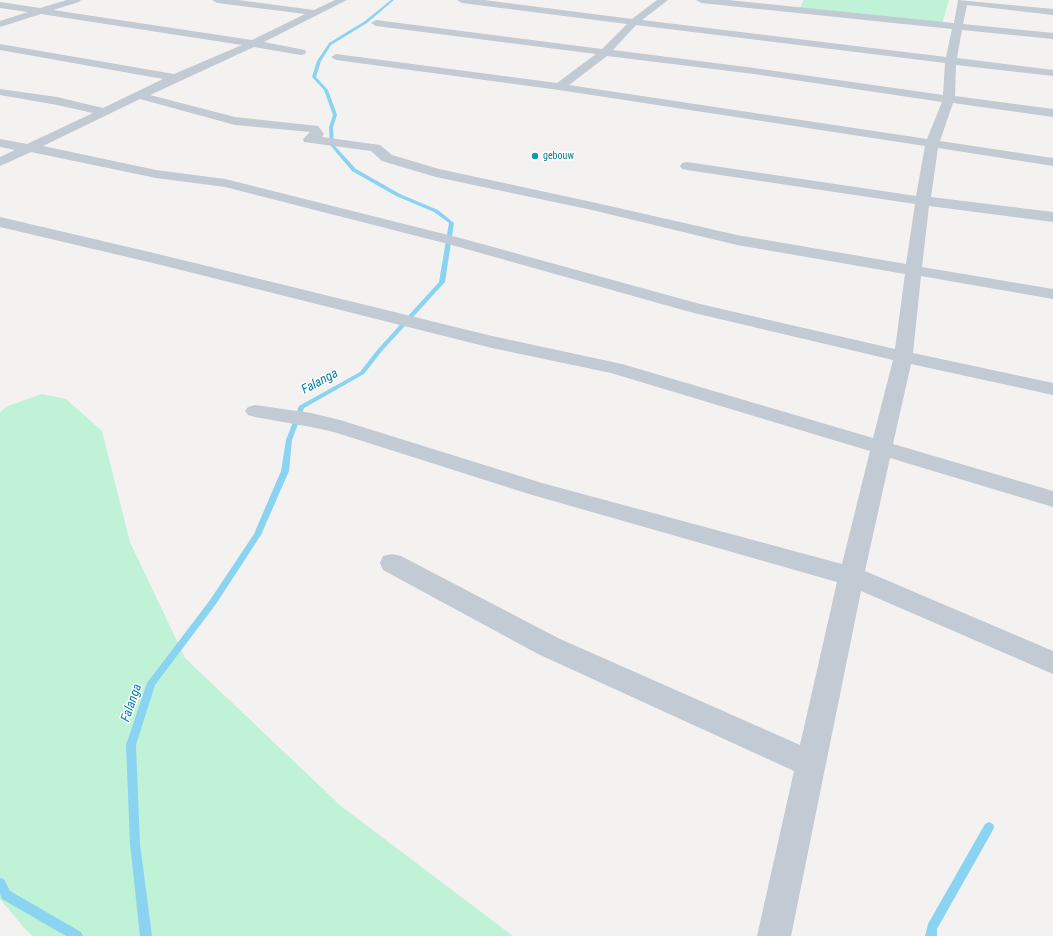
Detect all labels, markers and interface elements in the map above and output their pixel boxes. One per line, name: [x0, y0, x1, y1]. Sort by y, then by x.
place label: gebouw: [543, 150, 574, 162]
marker: gebouw: [530, 151, 540, 161]
water label: Falanga: [299, 366, 341, 398]
water label: Falanga: [118, 682, 146, 724]

